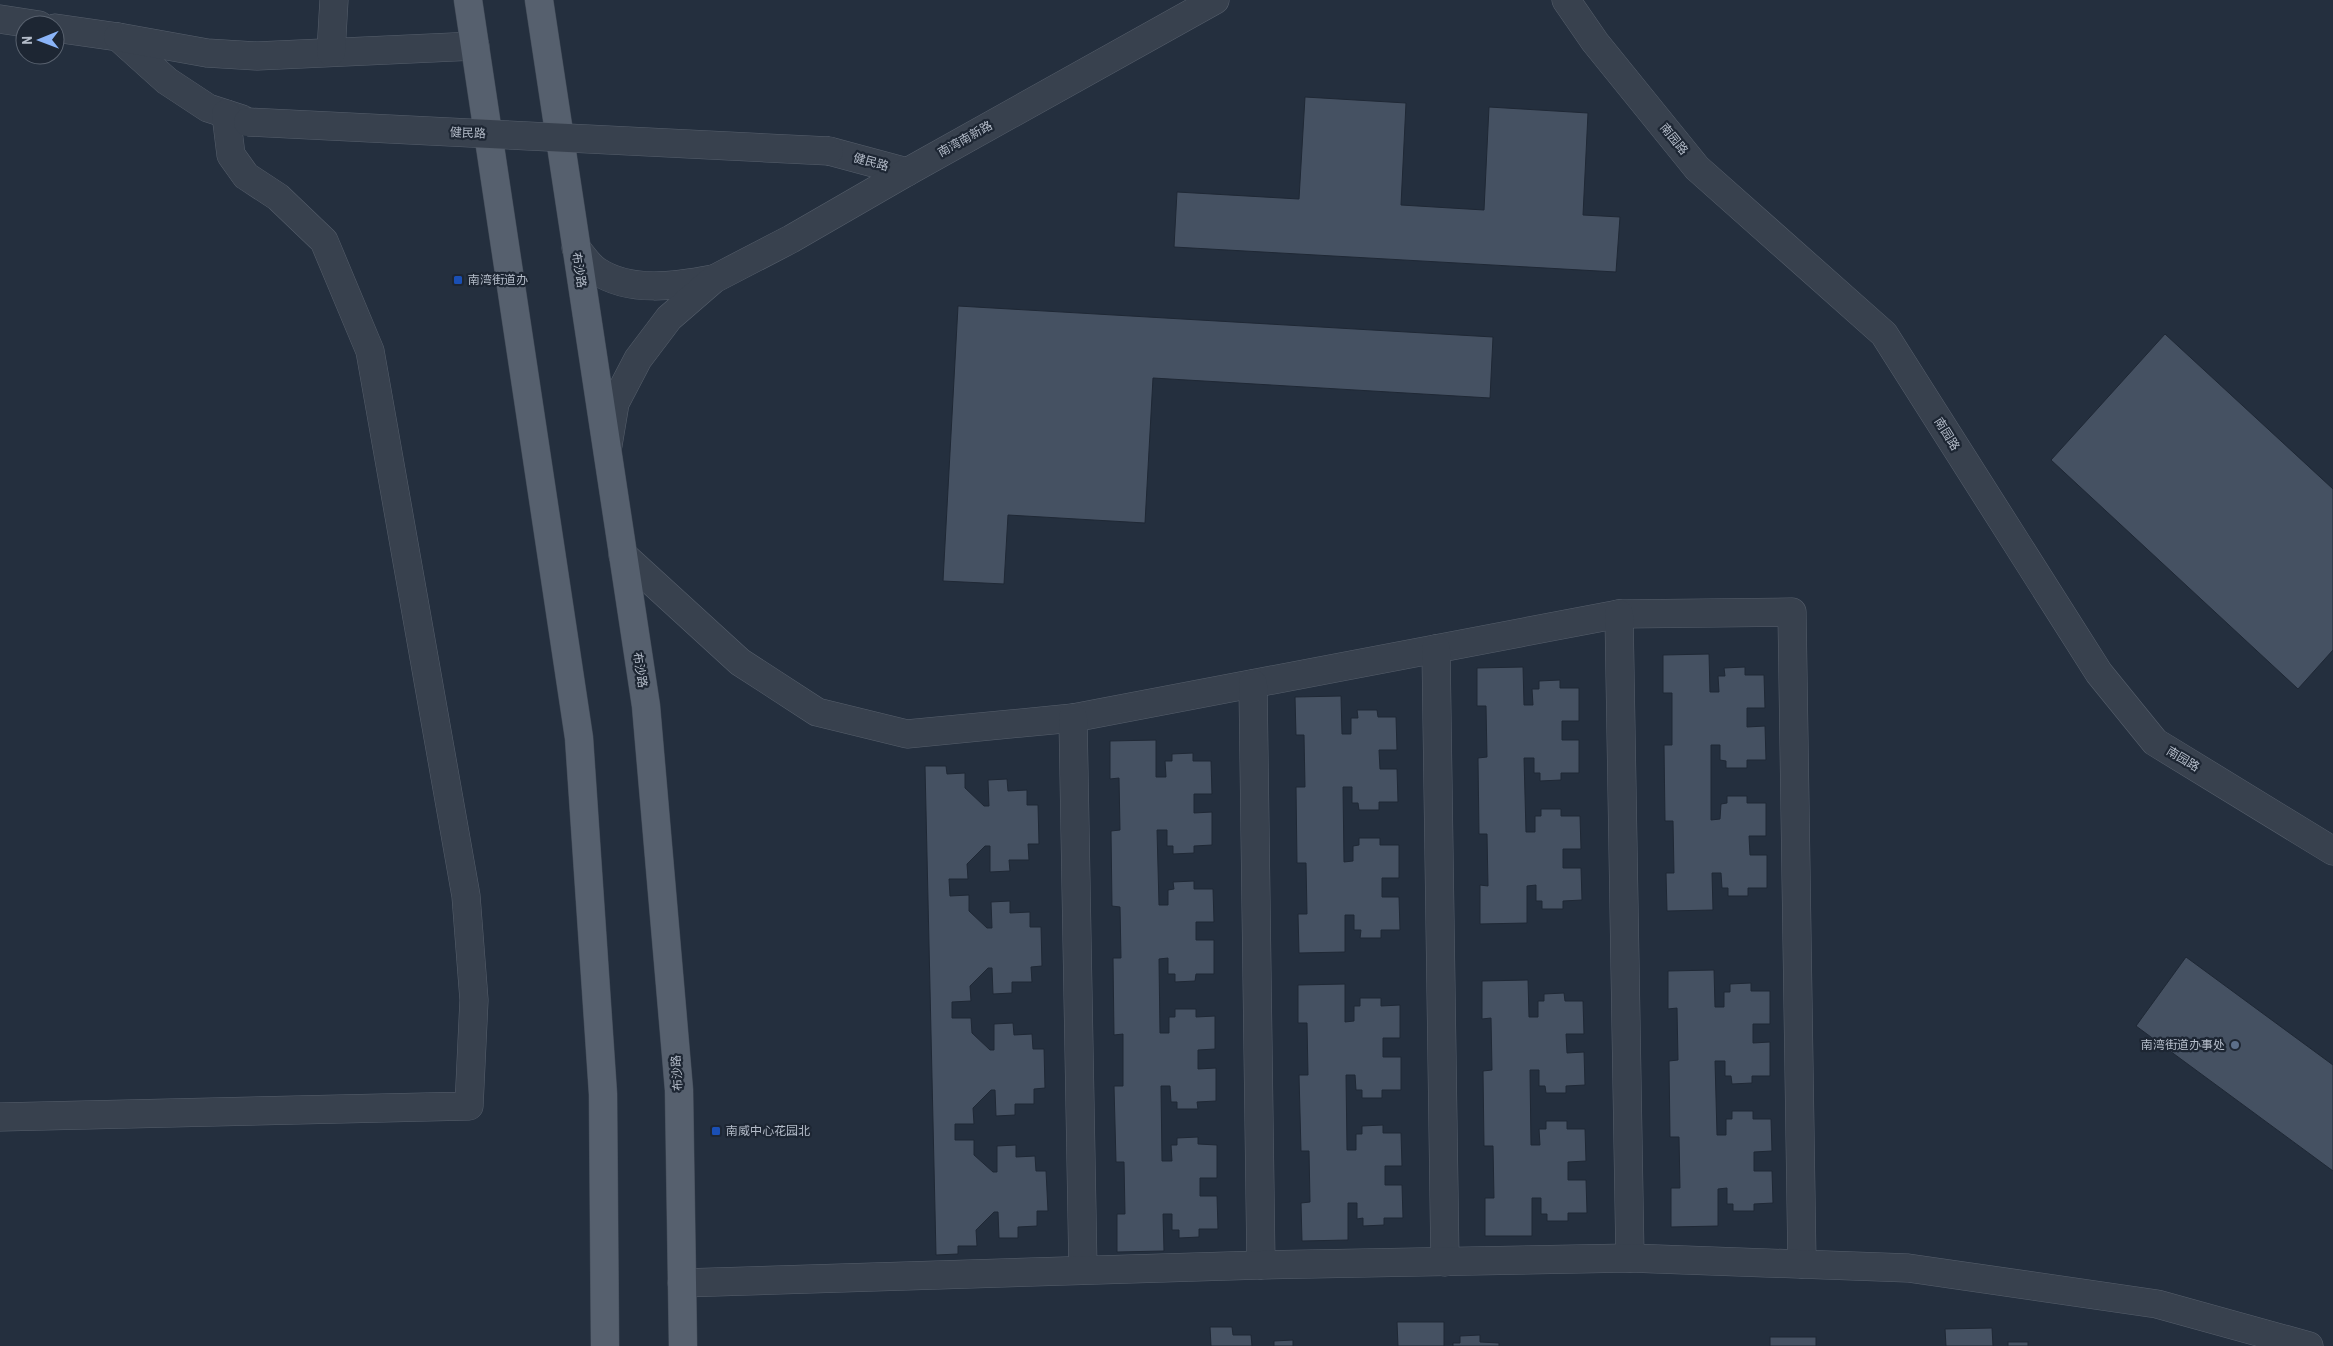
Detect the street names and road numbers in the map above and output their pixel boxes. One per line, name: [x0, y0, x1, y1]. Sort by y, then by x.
street label: 南湾南新路: [935, 118, 995, 160]
street label: 南园路: [1657, 121, 1691, 157]
street label: 健民路: [450, 125, 486, 141]
street label: 健民路: [852, 151, 890, 173]
street label: 布沙路: [569, 251, 589, 289]
street label: 南园路: [1932, 415, 1962, 453]
street label: 布沙路: [630, 651, 650, 689]
street label: 南园路: [2164, 744, 2202, 774]
street label: 布沙路: [669, 1055, 685, 1091]

